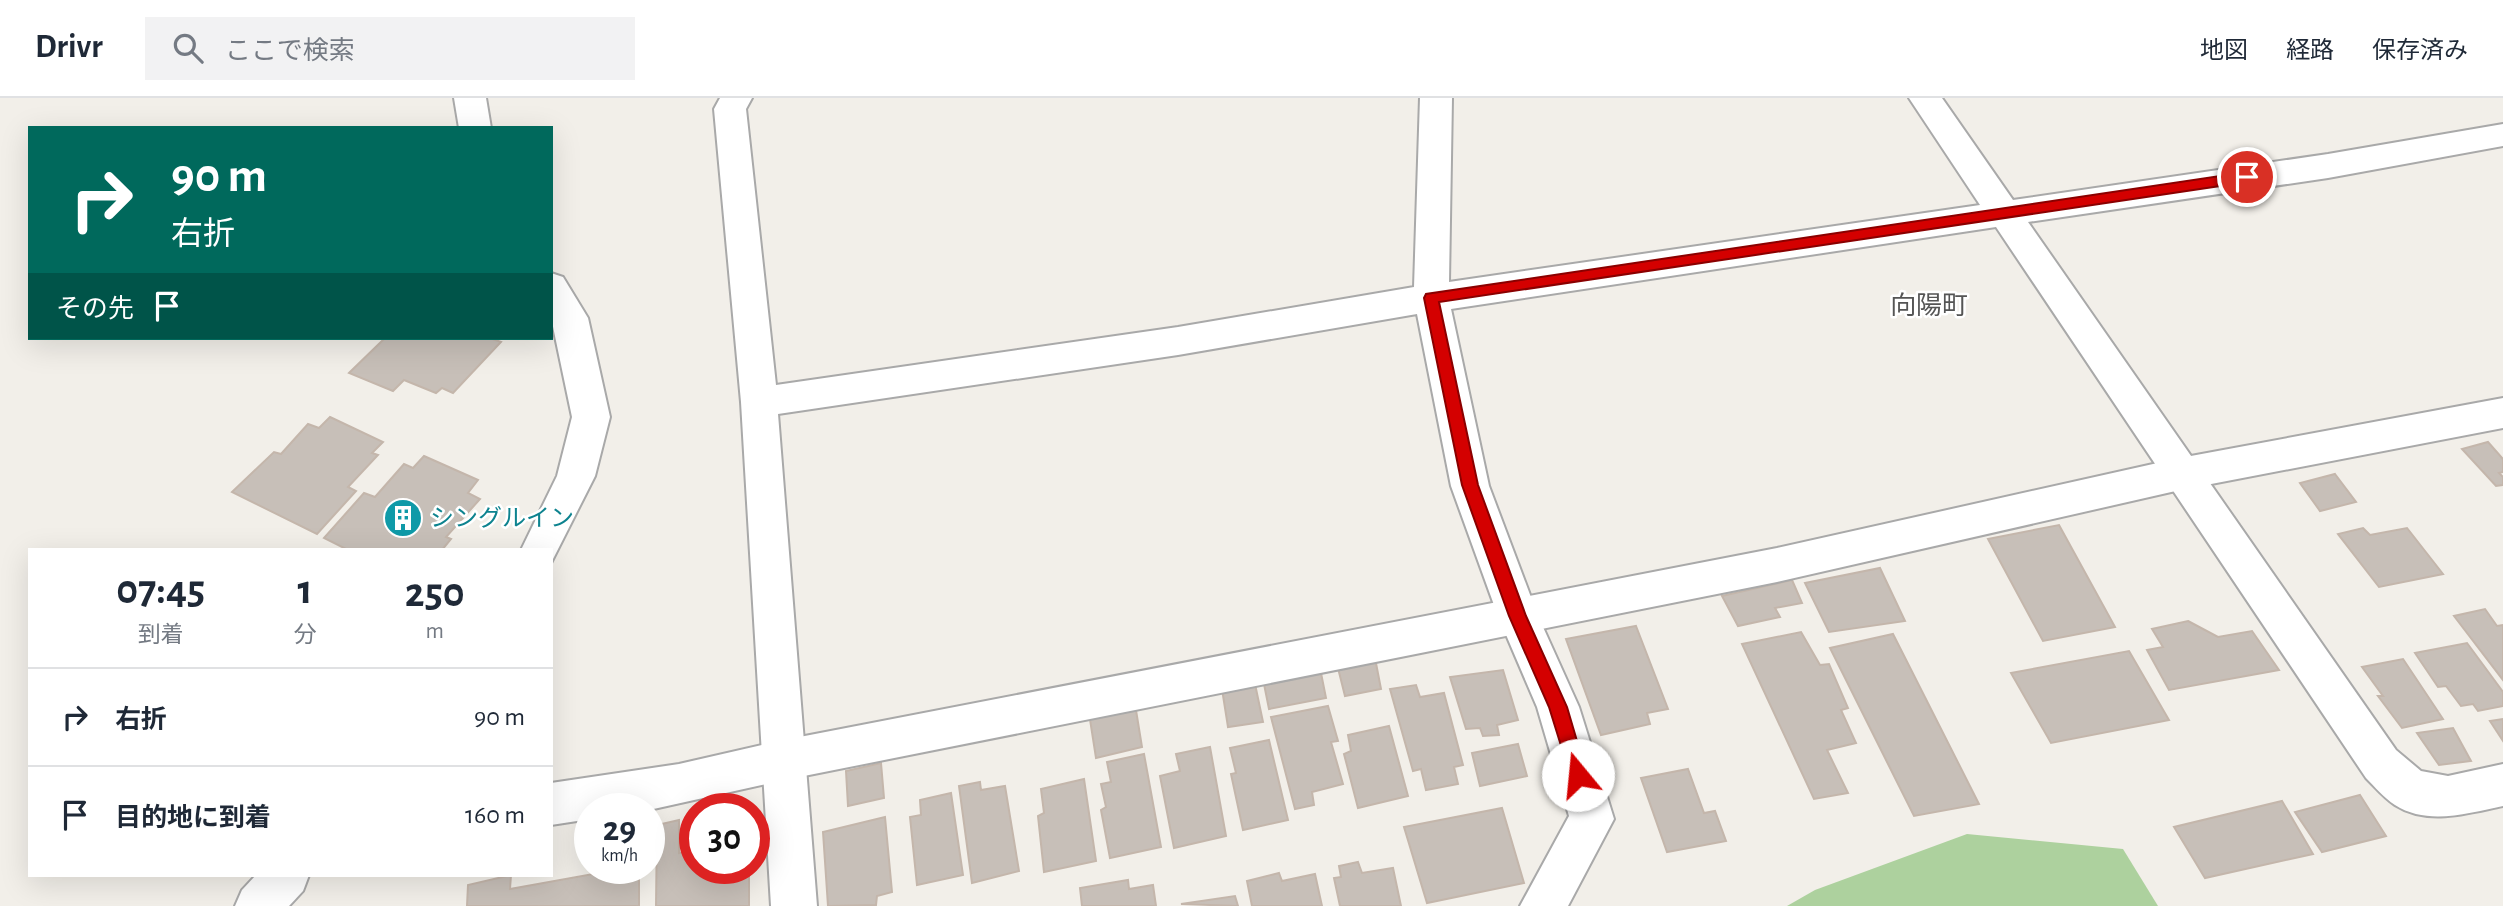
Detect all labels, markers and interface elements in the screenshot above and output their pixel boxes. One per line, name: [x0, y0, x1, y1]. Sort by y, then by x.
search box: [145, 17, 635, 80]
icon: search: [169, 29, 207, 67]
text: Drivr: [35, 31, 103, 64]
text: ここで検索: [225, 38, 355, 64]
text: 地図: [2200, 39, 2248, 63]
text: 経路: [2286, 39, 2334, 63]
text: 保存済み: [2372, 39, 2468, 63]
pin: [2217, 147, 2277, 207]
text: 90 m: [171, 152, 267, 201]
icon: right: [56, 154, 147, 245]
icon: arrive: [2228, 158, 2266, 196]
text: 右折: [171, 218, 235, 250]
icon: arrive: [148, 287, 186, 325]
district label: 向陽町: [1890, 292, 1968, 319]
text: その先: [56, 296, 134, 322]
building icon: シングルイン: [382, 497, 424, 539]
place label: シングルイン: [430, 505, 574, 531]
text: 07:45: [116, 569, 205, 611]
text: 1: [297, 569, 313, 611]
text: 250: [405, 572, 465, 614]
text: m: [426, 620, 444, 643]
text: 到着: [138, 624, 184, 647]
text: 分: [294, 624, 317, 647]
icon: right: [56, 698, 94, 736]
text: 90 m: [474, 704, 525, 730]
text: 右折: [115, 707, 167, 733]
position arrow: [1541, 738, 1615, 812]
speed limit sign: 30: [679, 793, 770, 884]
icon: arrive: [56, 796, 94, 834]
text: 160 m: [465, 802, 525, 828]
text: 目的地に到着: [115, 805, 271, 831]
text: 29: [603, 812, 636, 847]
text: km/h: [601, 847, 638, 865]

